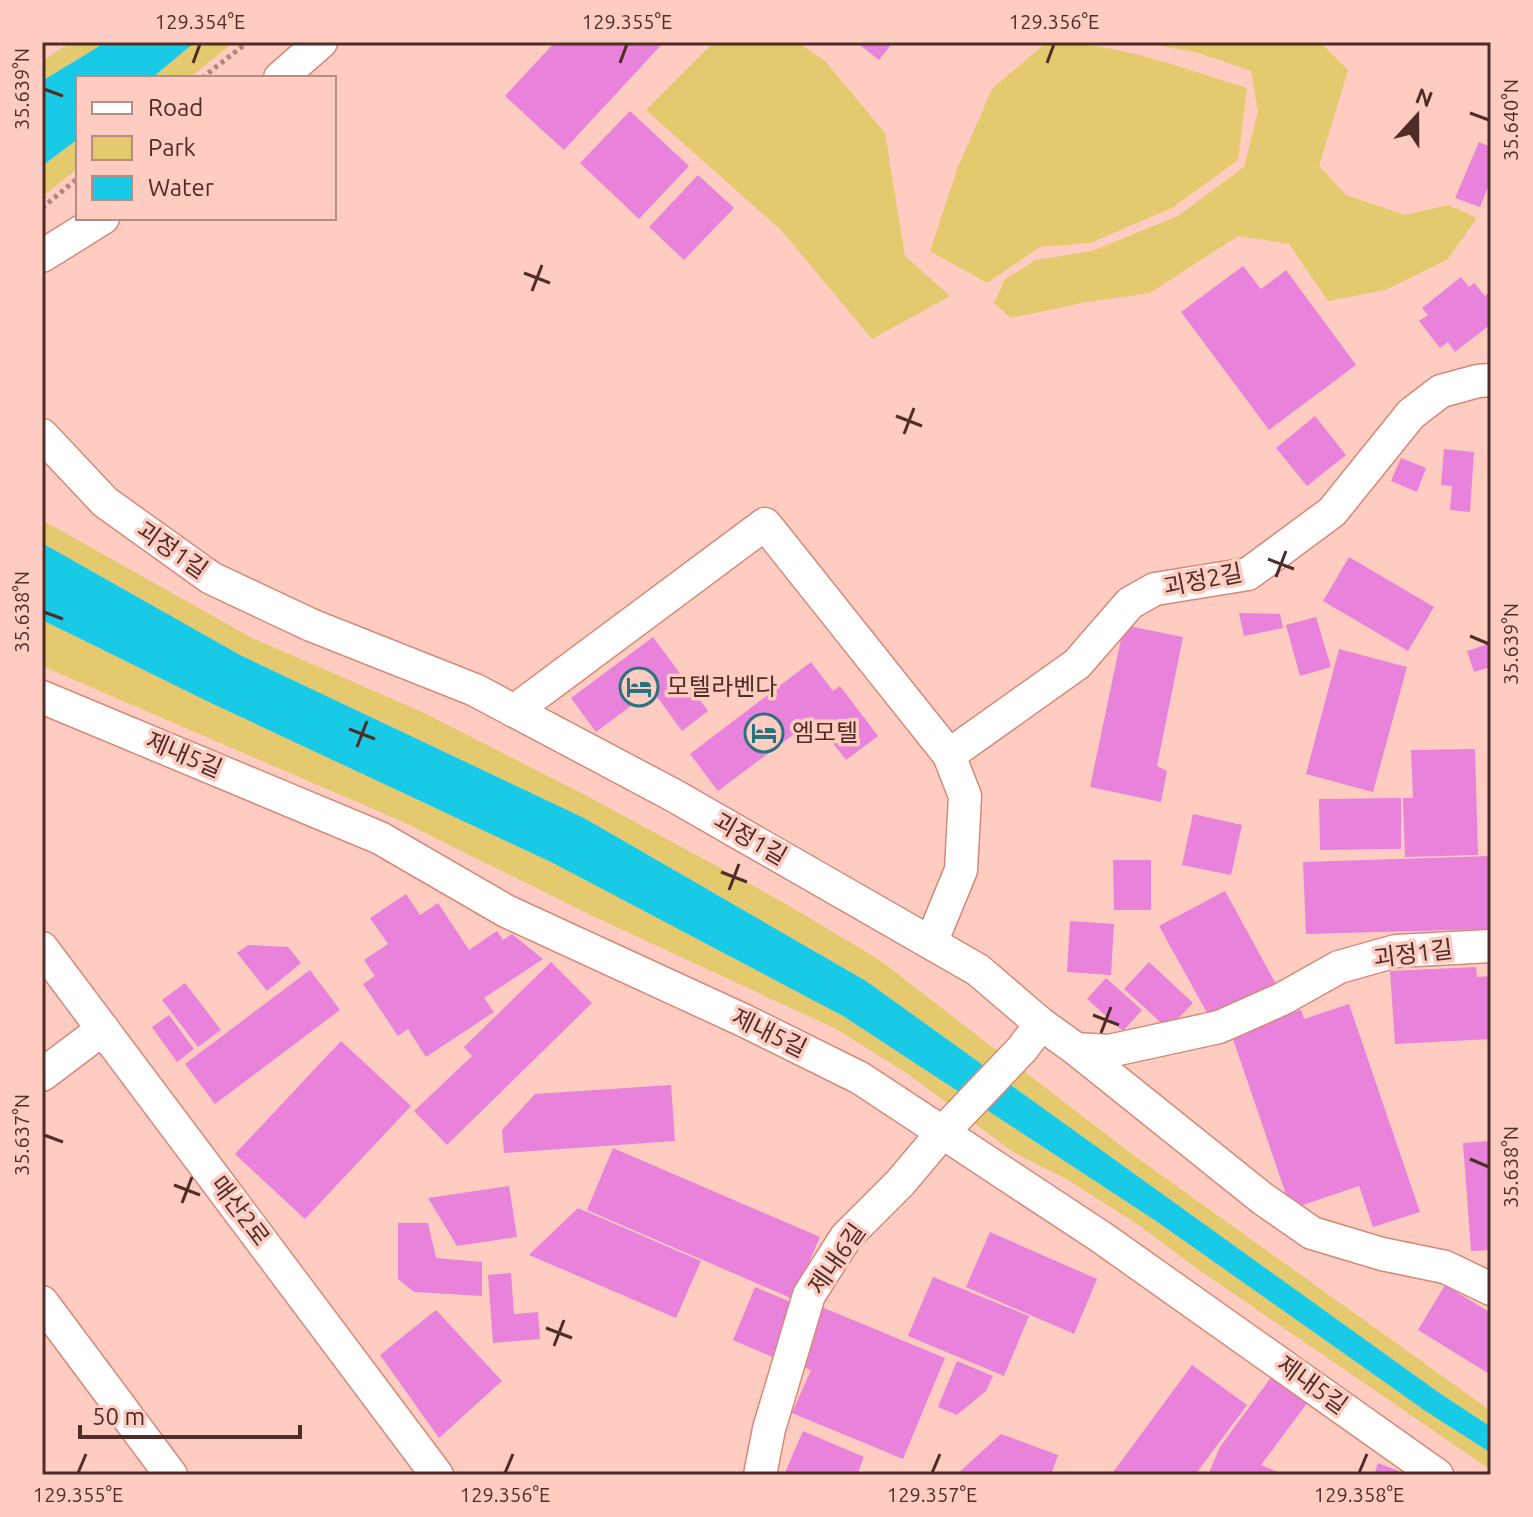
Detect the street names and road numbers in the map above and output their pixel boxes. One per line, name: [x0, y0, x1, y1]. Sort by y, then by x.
street label: 괴정1길: [132, 516, 213, 584]
street label: 괴정2길: [1161, 559, 1245, 600]
street label: 제내5길: [142, 727, 226, 783]
street label: 괴정1길: [709, 807, 792, 870]
street label: 괴정1길: [1372, 935, 1454, 972]
street label: 제내5길: [727, 1003, 811, 1062]
street label: 매산2로: [206, 1171, 275, 1251]
street label: 제내6길: [803, 1218, 871, 1299]
street label: 제내5길: [1272, 1350, 1353, 1419]

